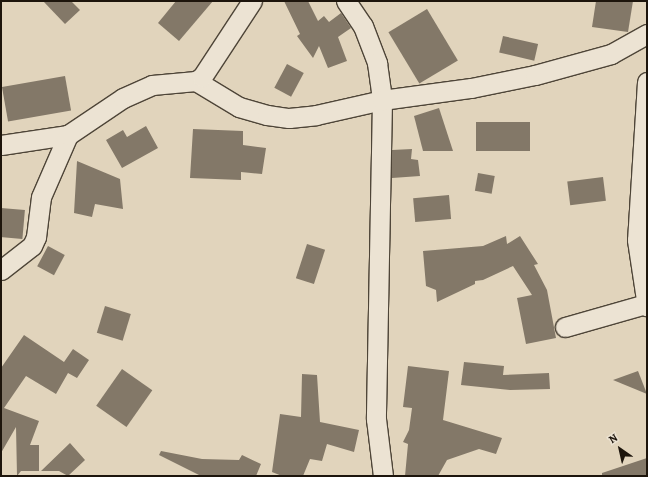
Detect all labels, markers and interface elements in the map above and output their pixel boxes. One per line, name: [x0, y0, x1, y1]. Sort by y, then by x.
north arrow: [600, 429, 640, 469]
text: N: [605, 430, 621, 447]

